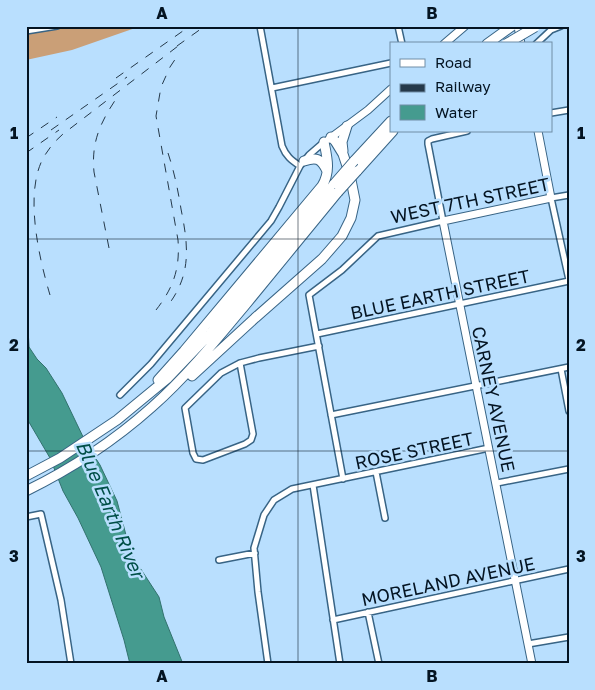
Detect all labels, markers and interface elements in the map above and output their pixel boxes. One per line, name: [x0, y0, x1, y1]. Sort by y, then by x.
text: A: [156, 3, 168, 23]
text: B: [426, 3, 438, 23]
legend: [390, 42, 552, 132]
text: Road: [435, 53, 472, 71]
text: Railway: [435, 77, 491, 95]
text: Water: [435, 103, 478, 121]
text: 1: [10, 123, 18, 143]
text: 1: [577, 123, 585, 143]
street label: WEST 7TH STREET: [388, 172, 552, 228]
street label: BLUE EARTH STREET: [348, 264, 532, 324]
street label: CARNEY AVENUE: [468, 324, 520, 474]
text: 2: [9, 335, 19, 355]
text: 2: [576, 335, 586, 355]
street label: ROSE STREET: [353, 427, 475, 473]
water label: Blue Earth River: [72, 437, 151, 583]
text: 3: [9, 546, 19, 566]
text: 3: [576, 546, 586, 566]
street label: MORELAND AVENUE: [359, 552, 537, 610]
text: A: [156, 666, 168, 686]
text: B: [426, 666, 438, 686]

